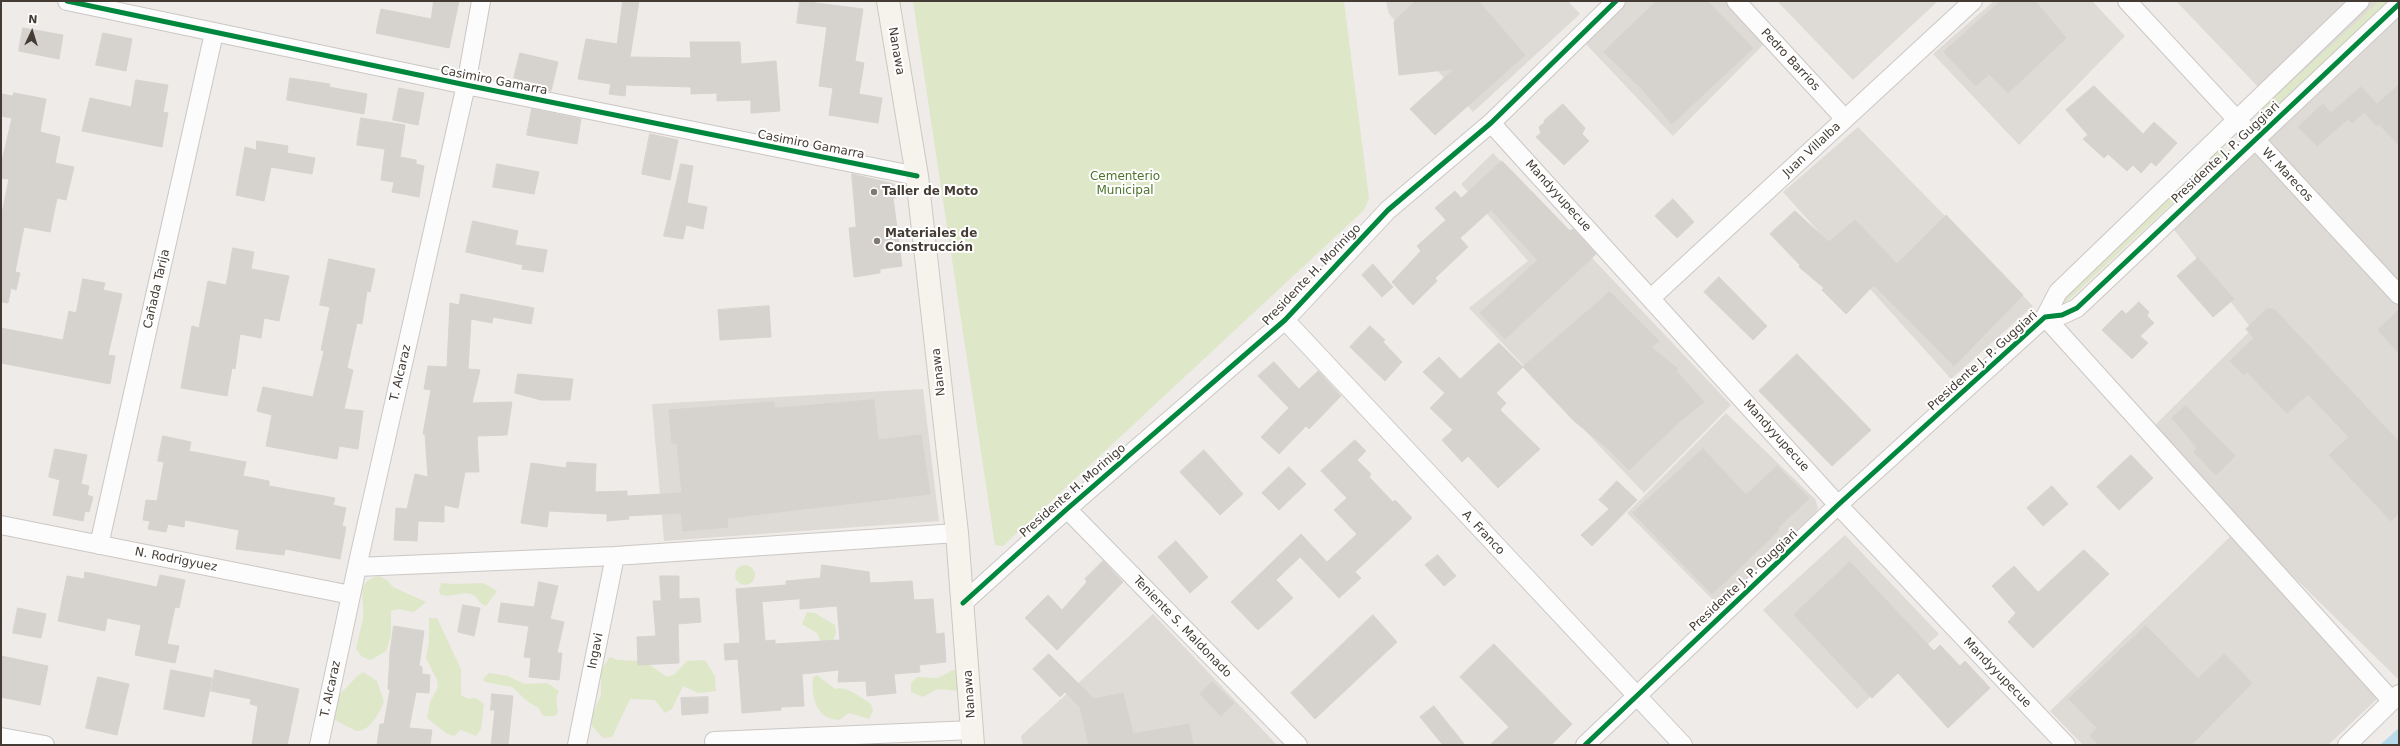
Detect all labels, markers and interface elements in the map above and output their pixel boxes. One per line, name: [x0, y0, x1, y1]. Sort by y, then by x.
north arrow: [12, 12, 52, 52]
text: N: [28, 13, 38, 26]
street label: Nanawa: [885, 26, 907, 76]
street label: Pedro Barrios: [1758, 26, 1822, 94]
street label: Casimiro Gamarra: [439, 64, 549, 98]
street label: Presidente J. P. Guggiari: [2169, 99, 2283, 207]
street label: Juan Villalba: [1780, 120, 1844, 180]
street label: Casimiro Gamarra: [756, 128, 866, 162]
street label: W. Marecos: [2259, 145, 2315, 205]
street label: Mandyyupecue: [1522, 157, 1594, 235]
park label: Cementerio Municipal: [1090, 170, 1160, 198]
place label: Taller de Moto: [882, 185, 978, 199]
marker: Taller de Moto: [869, 187, 879, 197]
street label: Presidente H. Morinigo: [1260, 221, 1364, 329]
place label: Materiales de Construcción: [885, 227, 977, 255]
marker: Materiales de Construcción: [872, 236, 882, 246]
street label: Cañada Tarija: [141, 248, 173, 330]
street label: Presidente J. P. Guggiari: [1925, 308, 2041, 414]
street label: T. Alcaraz: [388, 343, 414, 403]
street label: Nanawa: [929, 347, 949, 397]
street label: Mandyyupecue: [1740, 397, 1812, 475]
street label: Presidente H. Morinigo: [1017, 441, 1129, 541]
street label: A. Franco: [1459, 508, 1507, 558]
street label: Presidente J. P. Guggiari: [1687, 527, 1801, 635]
street label: N. Rodrigyuez: [134, 545, 218, 575]
street label: Teniente S. Maldonado: [1130, 573, 1234, 681]
street label: Ingavi: [585, 632, 607, 670]
street label: Mandyyupecue: [1960, 635, 2034, 711]
street label: T. Alcaraz: [318, 659, 344, 719]
street label: Nanawa: [961, 669, 979, 719]

